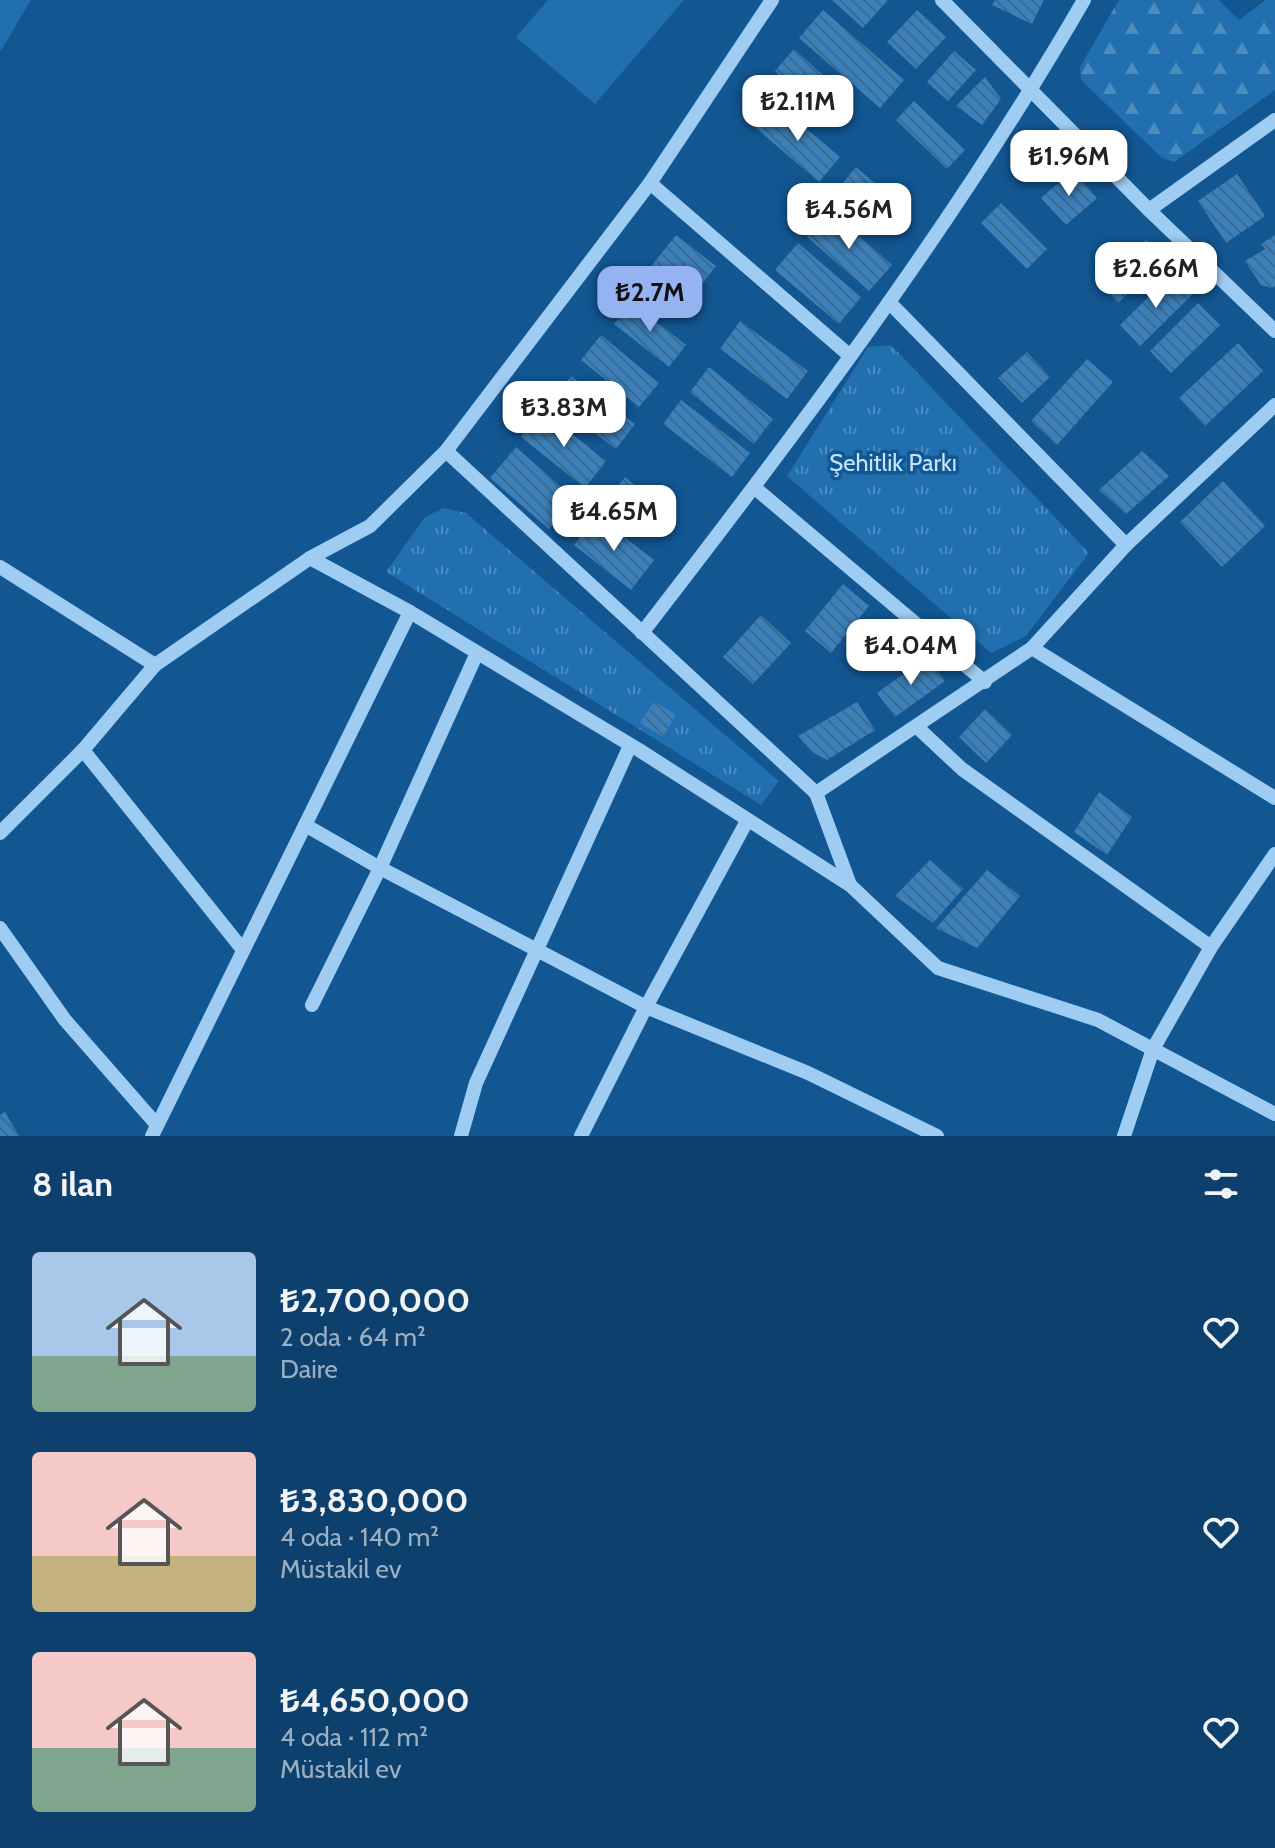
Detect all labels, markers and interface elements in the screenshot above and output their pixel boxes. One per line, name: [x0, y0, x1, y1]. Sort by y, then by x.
pin: ₺2.11M: [733, 75, 863, 143]
text: ₺2.11M: [760, 85, 836, 117]
pin: ₺1.96M: [1004, 130, 1134, 198]
text: ₺1.96M: [1028, 140, 1110, 172]
pin: ₺4.56M: [784, 183, 914, 251]
text: ₺4.56M: [805, 193, 893, 225]
pin: ₺2.66M: [1091, 242, 1221, 310]
text: ₺2.66M: [1113, 252, 1199, 284]
pin: ₺2.7M: [594, 266, 706, 334]
text: ₺2.7M: [615, 276, 685, 308]
pin: ₺3.83M: [499, 381, 629, 449]
text: ₺3.83M: [521, 391, 607, 423]
park label: Şehitlik Parkı: [829, 448, 957, 477]
pin: ₺4.65M: [549, 485, 679, 553]
text: ₺4.65M: [570, 495, 658, 527]
pin: ₺4.04M: [846, 619, 976, 687]
text: ₺4.04M: [864, 629, 958, 661]
icon: filters: [1199, 1162, 1243, 1206]
text: 8 ilan: [32, 1163, 113, 1205]
text: ₺2,700,000: [280, 1279, 470, 1321]
icon: home: [96, 1284, 192, 1380]
icon: heart: [1199, 1310, 1243, 1354]
text: 2 oda · 64 m²: [280, 1321, 426, 1353]
text: Daire: [280, 1353, 338, 1385]
text: ₺3,830,000: [280, 1479, 469, 1521]
icon: home: [96, 1484, 192, 1580]
icon: heart: [1199, 1510, 1243, 1554]
text: 4 oda · 140 m²: [280, 1521, 439, 1553]
text: Müstakil ev: [280, 1553, 402, 1585]
text: ₺4,650,000: [280, 1679, 470, 1721]
icon: home: [96, 1684, 192, 1780]
icon: heart: [1199, 1710, 1243, 1754]
text: 4 oda · 112 m²: [280, 1721, 428, 1753]
text: Müstakil ev: [280, 1753, 402, 1785]

